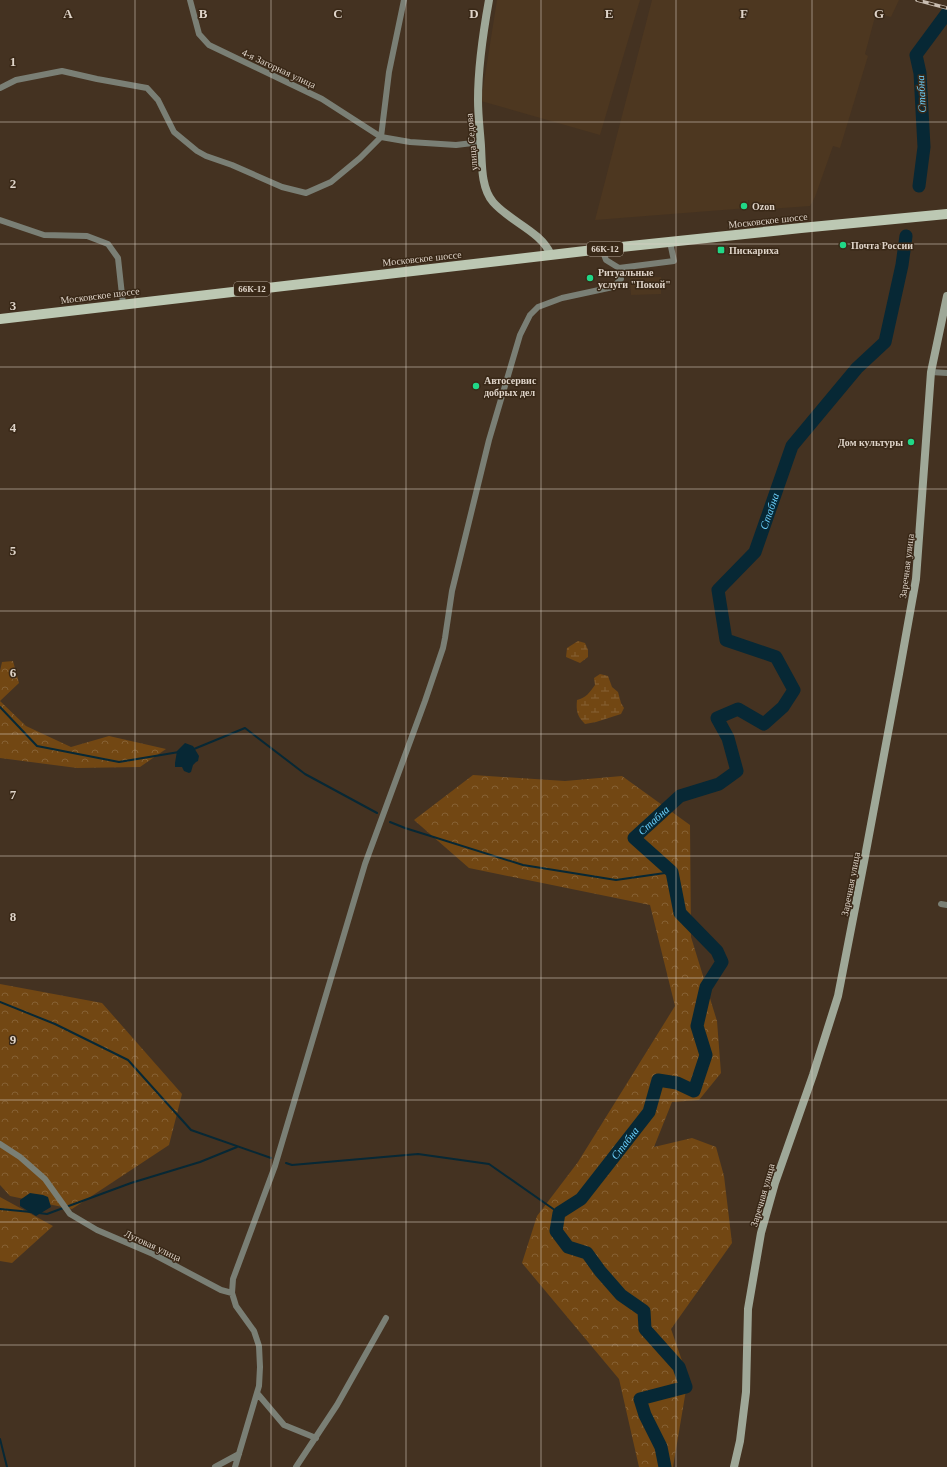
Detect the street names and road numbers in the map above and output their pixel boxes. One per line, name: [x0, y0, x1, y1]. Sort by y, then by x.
street label: 4-я Загорная улица: [240, 46, 318, 91]
street label: улица Седова: [463, 112, 479, 171]
street label: Московское шоссе: [728, 211, 809, 230]
road number: 66К-12: [587, 242, 623, 256]
street label: Московское шоссе: [382, 249, 463, 268]
road number: 66К-12: [234, 282, 270, 296]
street label: Московское шоссе: [60, 285, 141, 306]
street label: Заречная улица: [897, 532, 916, 599]
street label: Заречная улица: [839, 850, 862, 917]
street label: Заречная улица: [748, 1162, 777, 1228]
street label: Луговая улица: [123, 1228, 183, 1264]

